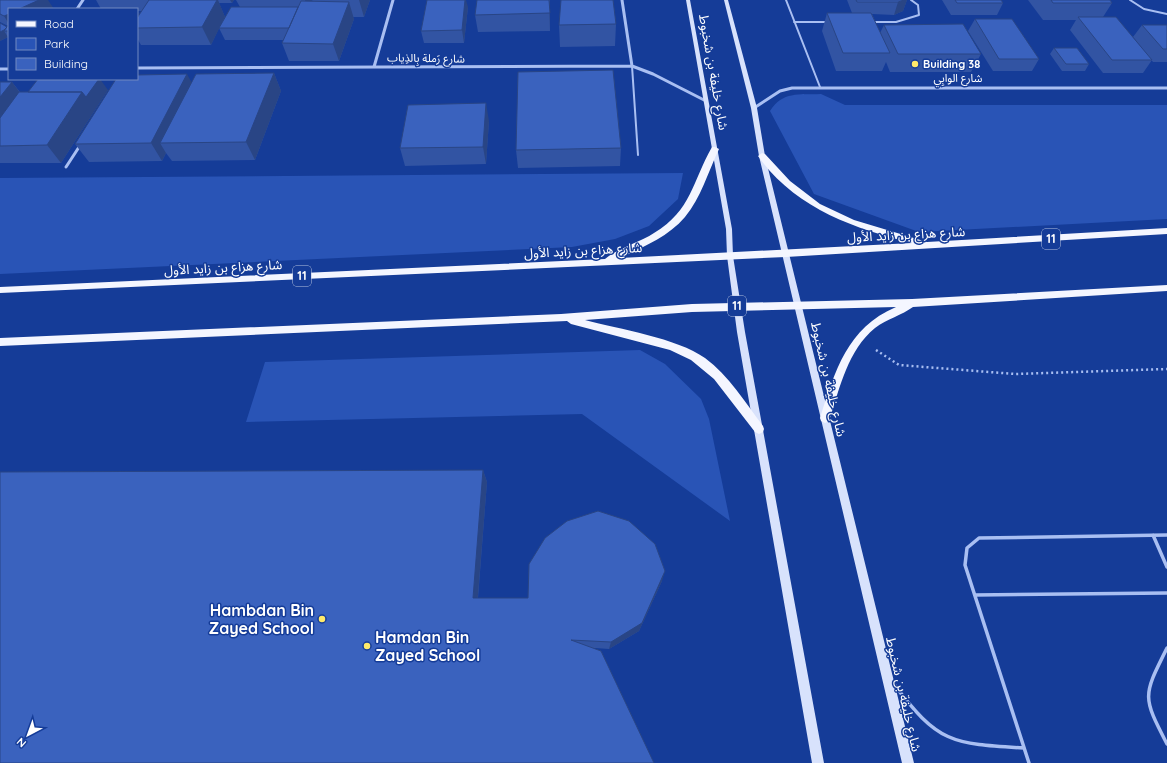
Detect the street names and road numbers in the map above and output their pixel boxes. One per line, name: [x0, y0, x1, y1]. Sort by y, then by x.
street label: شارع خليفة بن شخبوط: [693, 13, 732, 132]
street label: شارع رَملة بِالذِياب: [387, 50, 465, 67]
street label: شارع الوابِي: [934, 71, 983, 88]
street label: شارع هزاع بن زايد الأول: [846, 223, 966, 248]
road number: 11: [1042, 229, 1060, 249]
street label: شارع هزاع بن زايد الأول: [523, 239, 643, 264]
street label: شارع هزاع بن زايد الأول: [163, 256, 283, 281]
road number: 11: [293, 266, 311, 286]
road number: 11: [728, 296, 746, 316]
street label: شارع خليفة بن شخبوط: [805, 320, 850, 439]
street label: شارع خليفة بن شخبوط: [880, 635, 925, 754]

